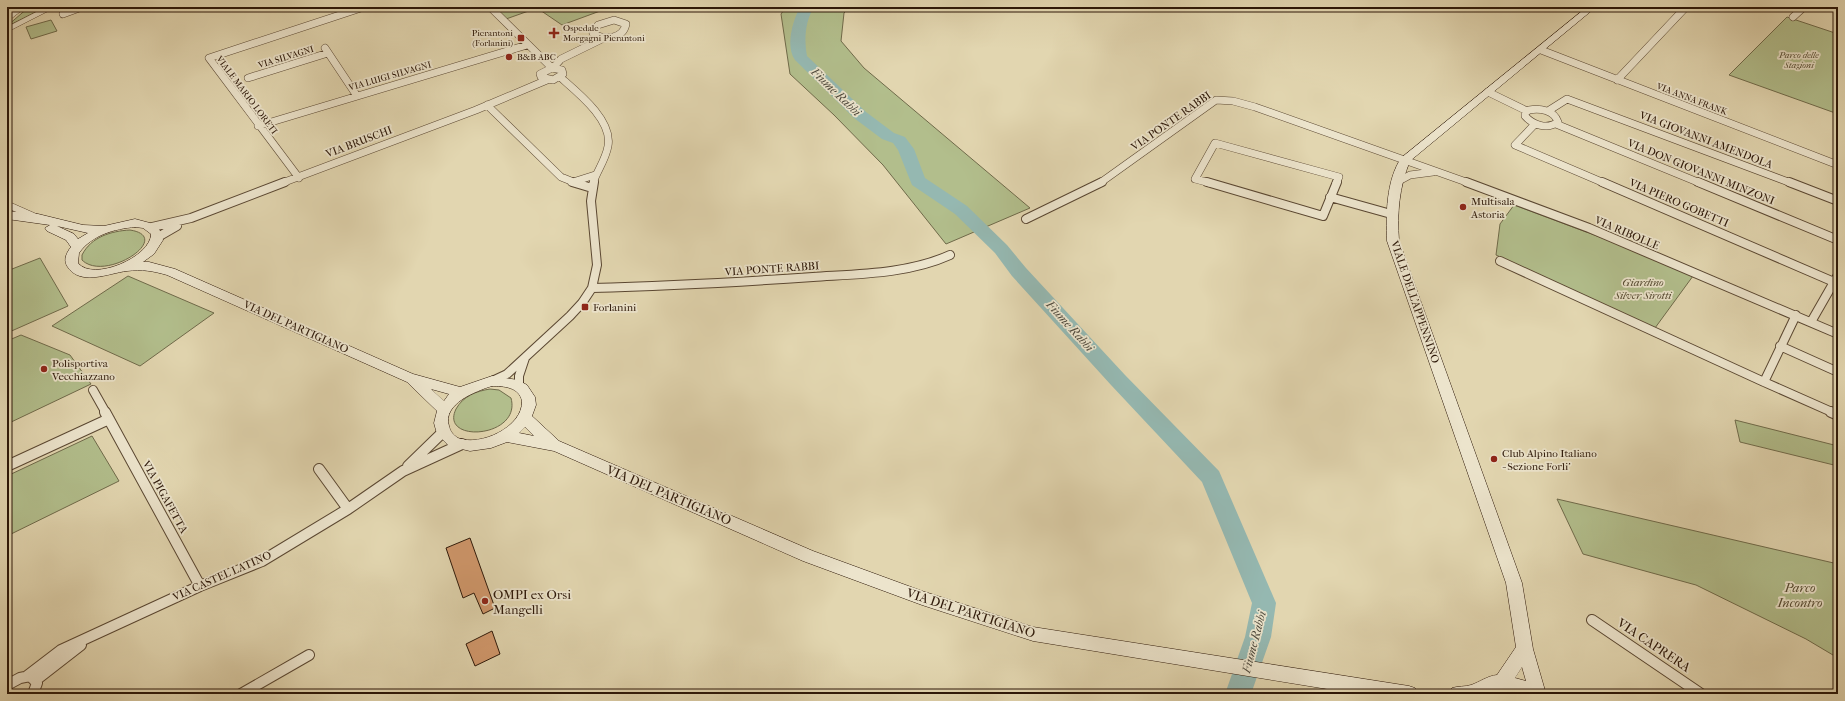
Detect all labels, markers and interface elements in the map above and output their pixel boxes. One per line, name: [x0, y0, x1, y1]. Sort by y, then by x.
place label: Ospedale Morgagni-Pierantoni: [563, 23, 645, 43]
marker: Ospedale Morgagni-Pierantoni: [548, 27, 560, 39]
place label: Pierantoni (Forlanini): [472, 28, 513, 48]
marker: Pierantoni (Forlanini): [516, 33, 526, 43]
street label: VIA SILVAGNI: [256, 44, 316, 71]
park label: Parco delle Stagioni: [1778, 50, 1819, 70]
marker: B&B ABC: [504, 52, 514, 62]
place label: B&B ABC: [517, 52, 556, 62]
street label: VIALE MARIO LORETI: [214, 53, 280, 136]
street label: VIA LUIGI SILVAGNI: [347, 59, 433, 93]
water label: Fiume Rabbi: [808, 64, 865, 120]
street label: VIA ANNA FRANK: [1654, 81, 1729, 117]
street label: VIA PONTE RABBI: [1128, 88, 1214, 154]
street label: VIA GIOVANNI AMENDOLA: [1637, 108, 1775, 172]
street label: VIA BRUSCHI: [323, 123, 395, 161]
street label: VIA DON GIOVANNI MINZONI: [1625, 136, 1777, 208]
street label: VIA PIERO GOBETTI: [1626, 176, 1731, 230]
place label: Multisala Astoria: [1470, 195, 1516, 221]
marker: Multisala Astoria: [1458, 202, 1468, 212]
street label: VIA RIBOLLE: [1592, 213, 1662, 253]
street label: VIALE DELL'APPENNINO: [1388, 238, 1442, 365]
street label: VIA PONTE RABBI: [723, 259, 820, 279]
park label: Giardino Silver Sirotti: [1614, 276, 1672, 302]
water label: Fiume Rabbi: [1043, 297, 1097, 355]
street label: VIA DEL PARTIGIANO: [241, 298, 351, 356]
place label: Forlanini: [593, 301, 637, 314]
marker: Forlanini: [580, 302, 590, 312]
place label: Polisportiva Vecchiazzano: [51, 357, 115, 383]
marker: Polisportiva Vecchiazzano: [39, 364, 49, 374]
place label: Club Alpino Italiano - Sezione Forli': [1502, 447, 1597, 473]
marker: Club Alpino Italiano - Sezione Forli': [1489, 454, 1499, 464]
street label: VIA PIGAFETTA: [139, 457, 191, 536]
street label: VIA DEL PARTIGIANO: [603, 461, 734, 528]
street label: VIA CASTEL LATINO: [170, 548, 274, 604]
park label: Parco Incontro: [1776, 580, 1823, 610]
street label: VIA DEL PARTIGIANO: [904, 585, 1037, 641]
place label: OMPI ex Orsi Mangelli: [493, 587, 571, 617]
marker: OMPI ex Orsi Mangelli: [480, 596, 490, 606]
water label: Fiume Rabbi: [1239, 608, 1269, 675]
street label: VIA CAPRERA: [1614, 614, 1694, 675]

